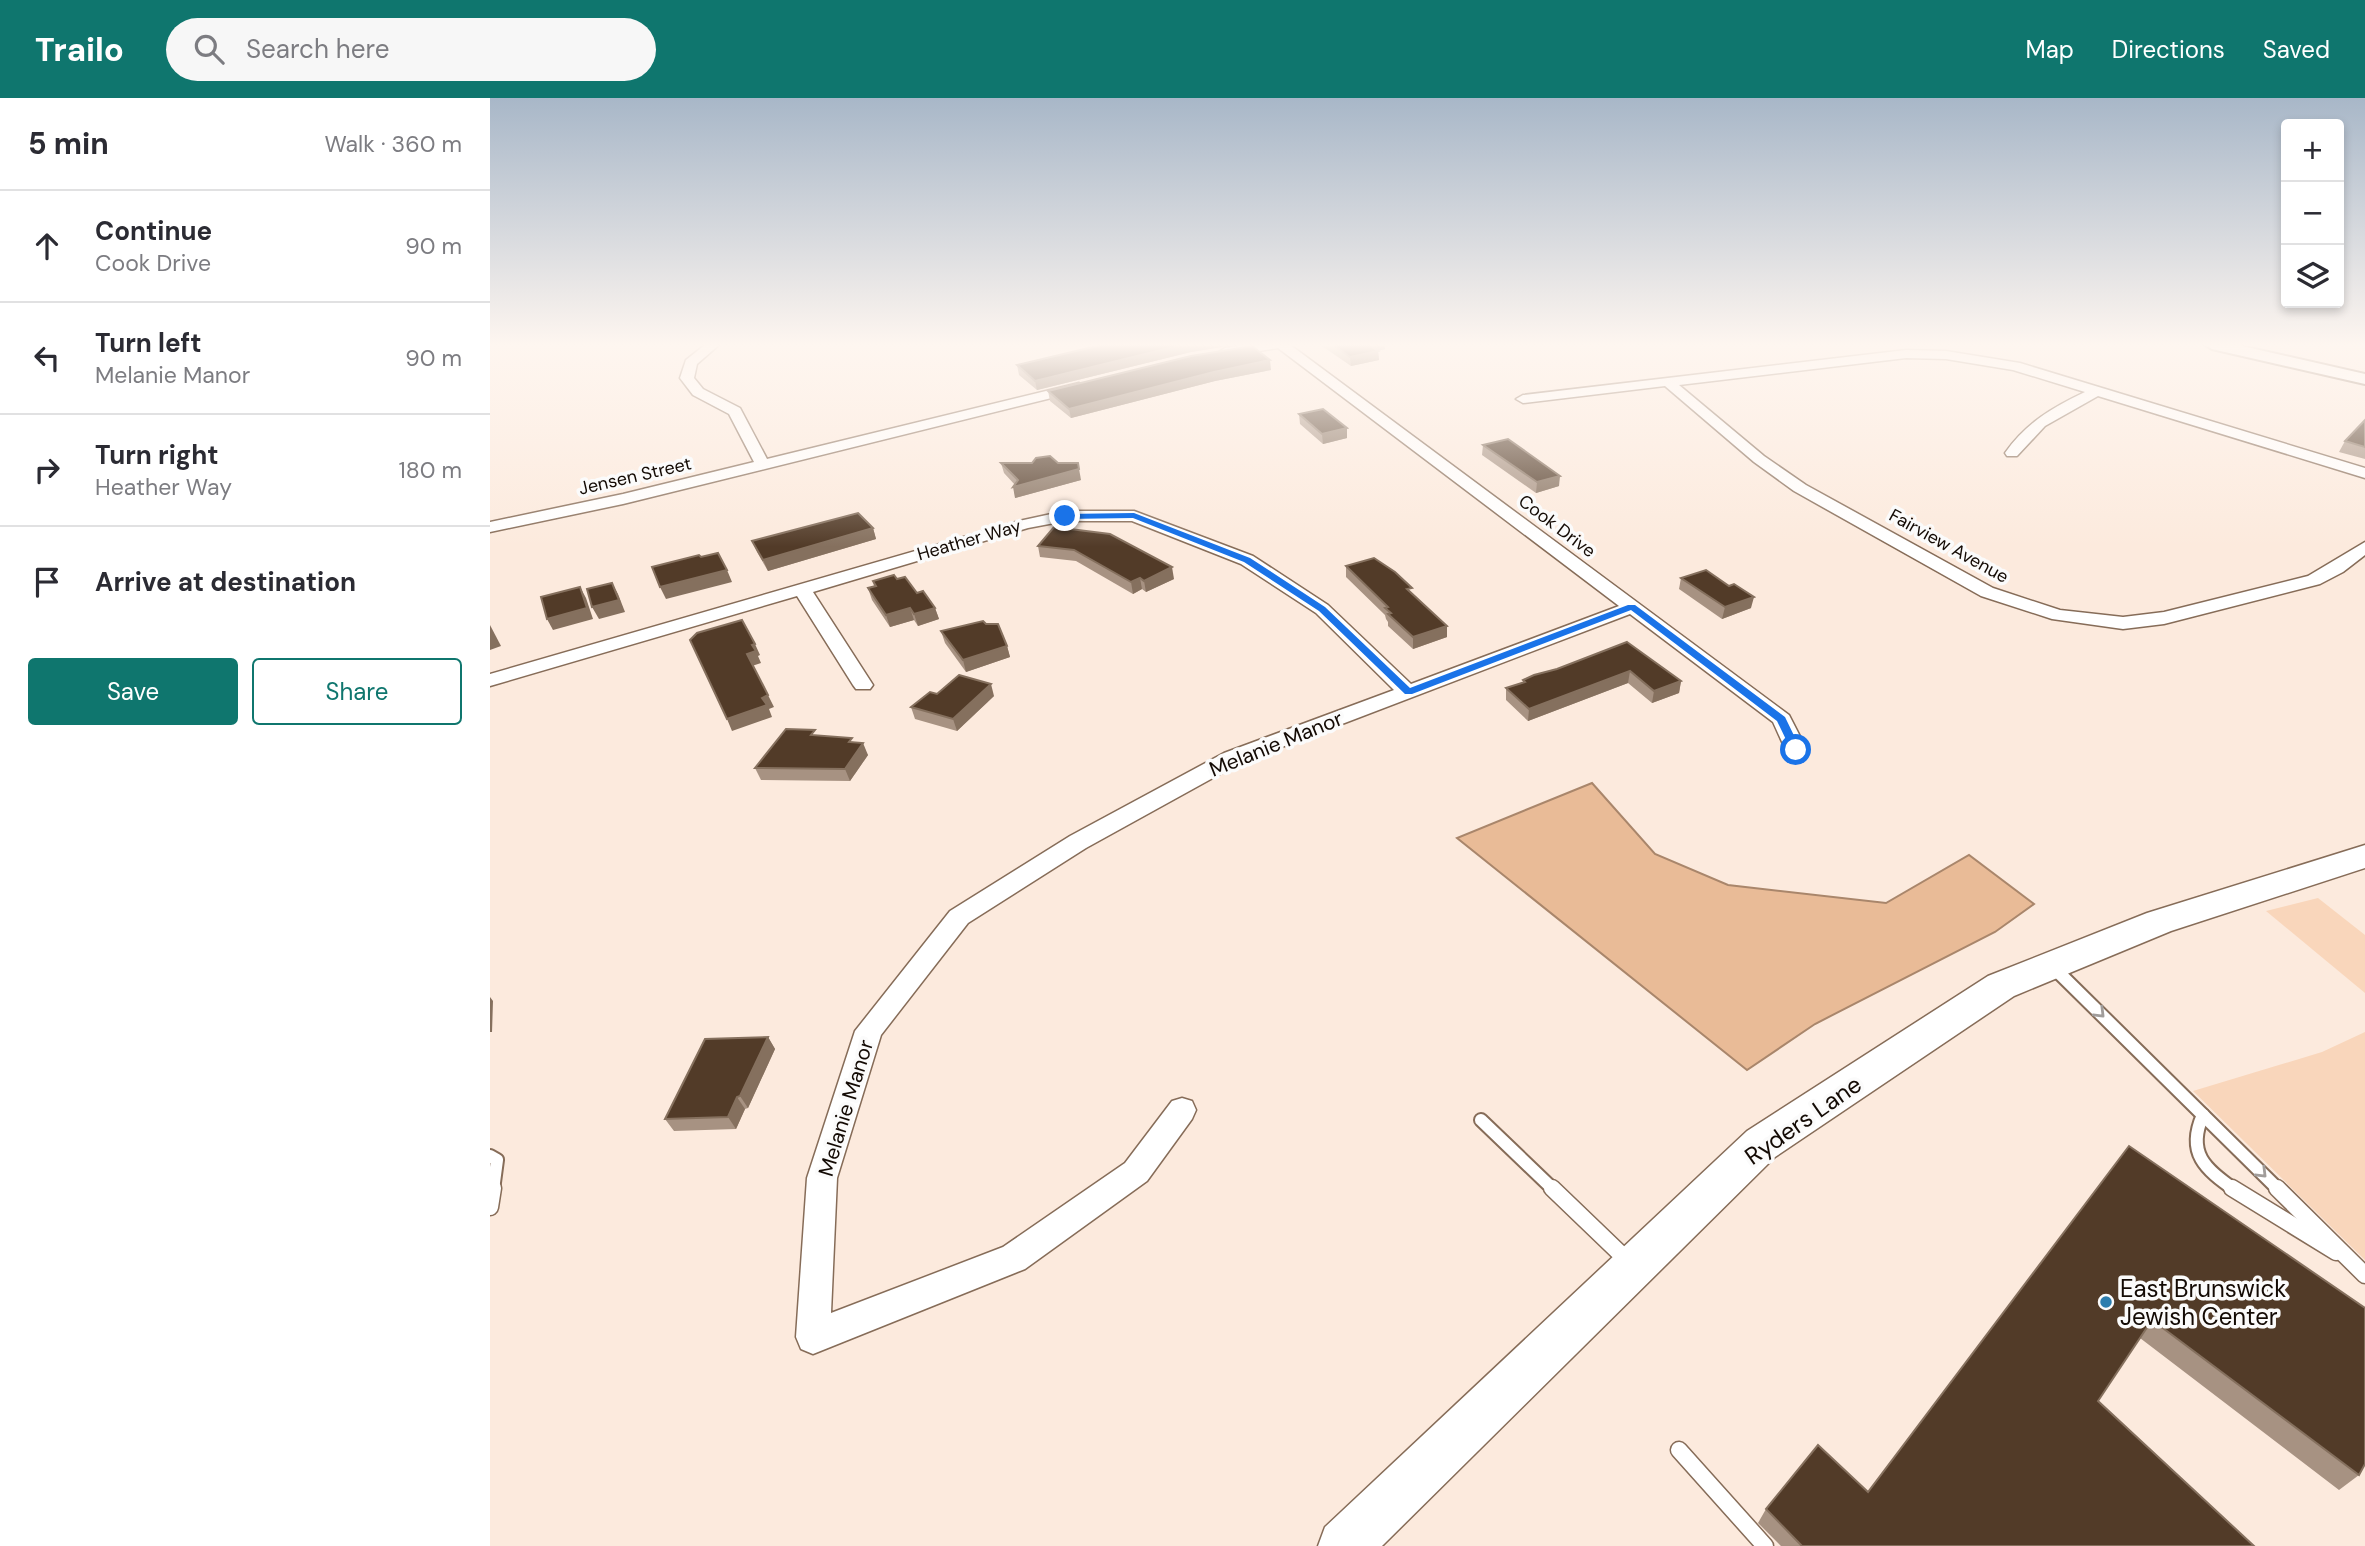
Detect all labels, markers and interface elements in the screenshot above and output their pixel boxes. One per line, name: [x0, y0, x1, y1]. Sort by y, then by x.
search box: [166, 18, 656, 81]
text: Trailo: [35, 28, 124, 71]
icon: search: [190, 30, 228, 68]
text: Search here: [246, 32, 389, 66]
text: Map: [2026, 34, 2074, 65]
text: Directions: [2112, 34, 2225, 65]
text: Saved: [2263, 34, 2330, 65]
map controls: [2281, 119, 2344, 308]
button: +: [2281, 119, 2344, 182]
text: 5 min: [28, 124, 109, 163]
text: Walk · 360 m: [324, 129, 462, 159]
button: −: [2281, 182, 2344, 245]
text: Continue: [95, 214, 212, 248]
icon: ahead: [28, 227, 66, 265]
text: 90 m: [405, 231, 462, 261]
button: layers: [2281, 245, 2344, 308]
text: Cook Drive: [95, 248, 211, 278]
text: Turn left: [95, 326, 202, 360]
icon: left: [28, 339, 66, 377]
text: 90 m: [405, 343, 462, 373]
text: Melanie Manor: [95, 360, 250, 390]
text: Turn right: [95, 438, 219, 472]
icon: right: [28, 451, 66, 489]
street label: Jensen Street: [576, 451, 694, 501]
text: 180 m: [398, 455, 462, 485]
text: Heather Way: [95, 472, 232, 502]
street label: Cook Drive: [1514, 489, 1600, 563]
route end: [1049, 500, 1080, 531]
street label: Fairview Avenue: [1885, 503, 2013, 589]
street label: Heather Way: [914, 514, 1024, 566]
icon: arrive: [28, 563, 66, 601]
text: Arrive at destination: [95, 565, 356, 599]
button: Save: [28, 658, 238, 725]
button: Share: [252, 658, 462, 725]
street label: Melanie Manor: [1205, 704, 1347, 784]
route start: [1780, 734, 1811, 765]
one-way arrow: [2091, 1005, 2104, 1018]
street label: Melanie Manor: [812, 1036, 880, 1180]
street label: Ryders Lane: [1739, 1068, 1867, 1172]
one-way arrow: [2253, 1164, 2266, 1177]
place label: East Brunswick Jewish Center: [2120, 1273, 2286, 1332]
marker: East Brunswick Jewish Center: [2098, 1294, 2114, 1310]

